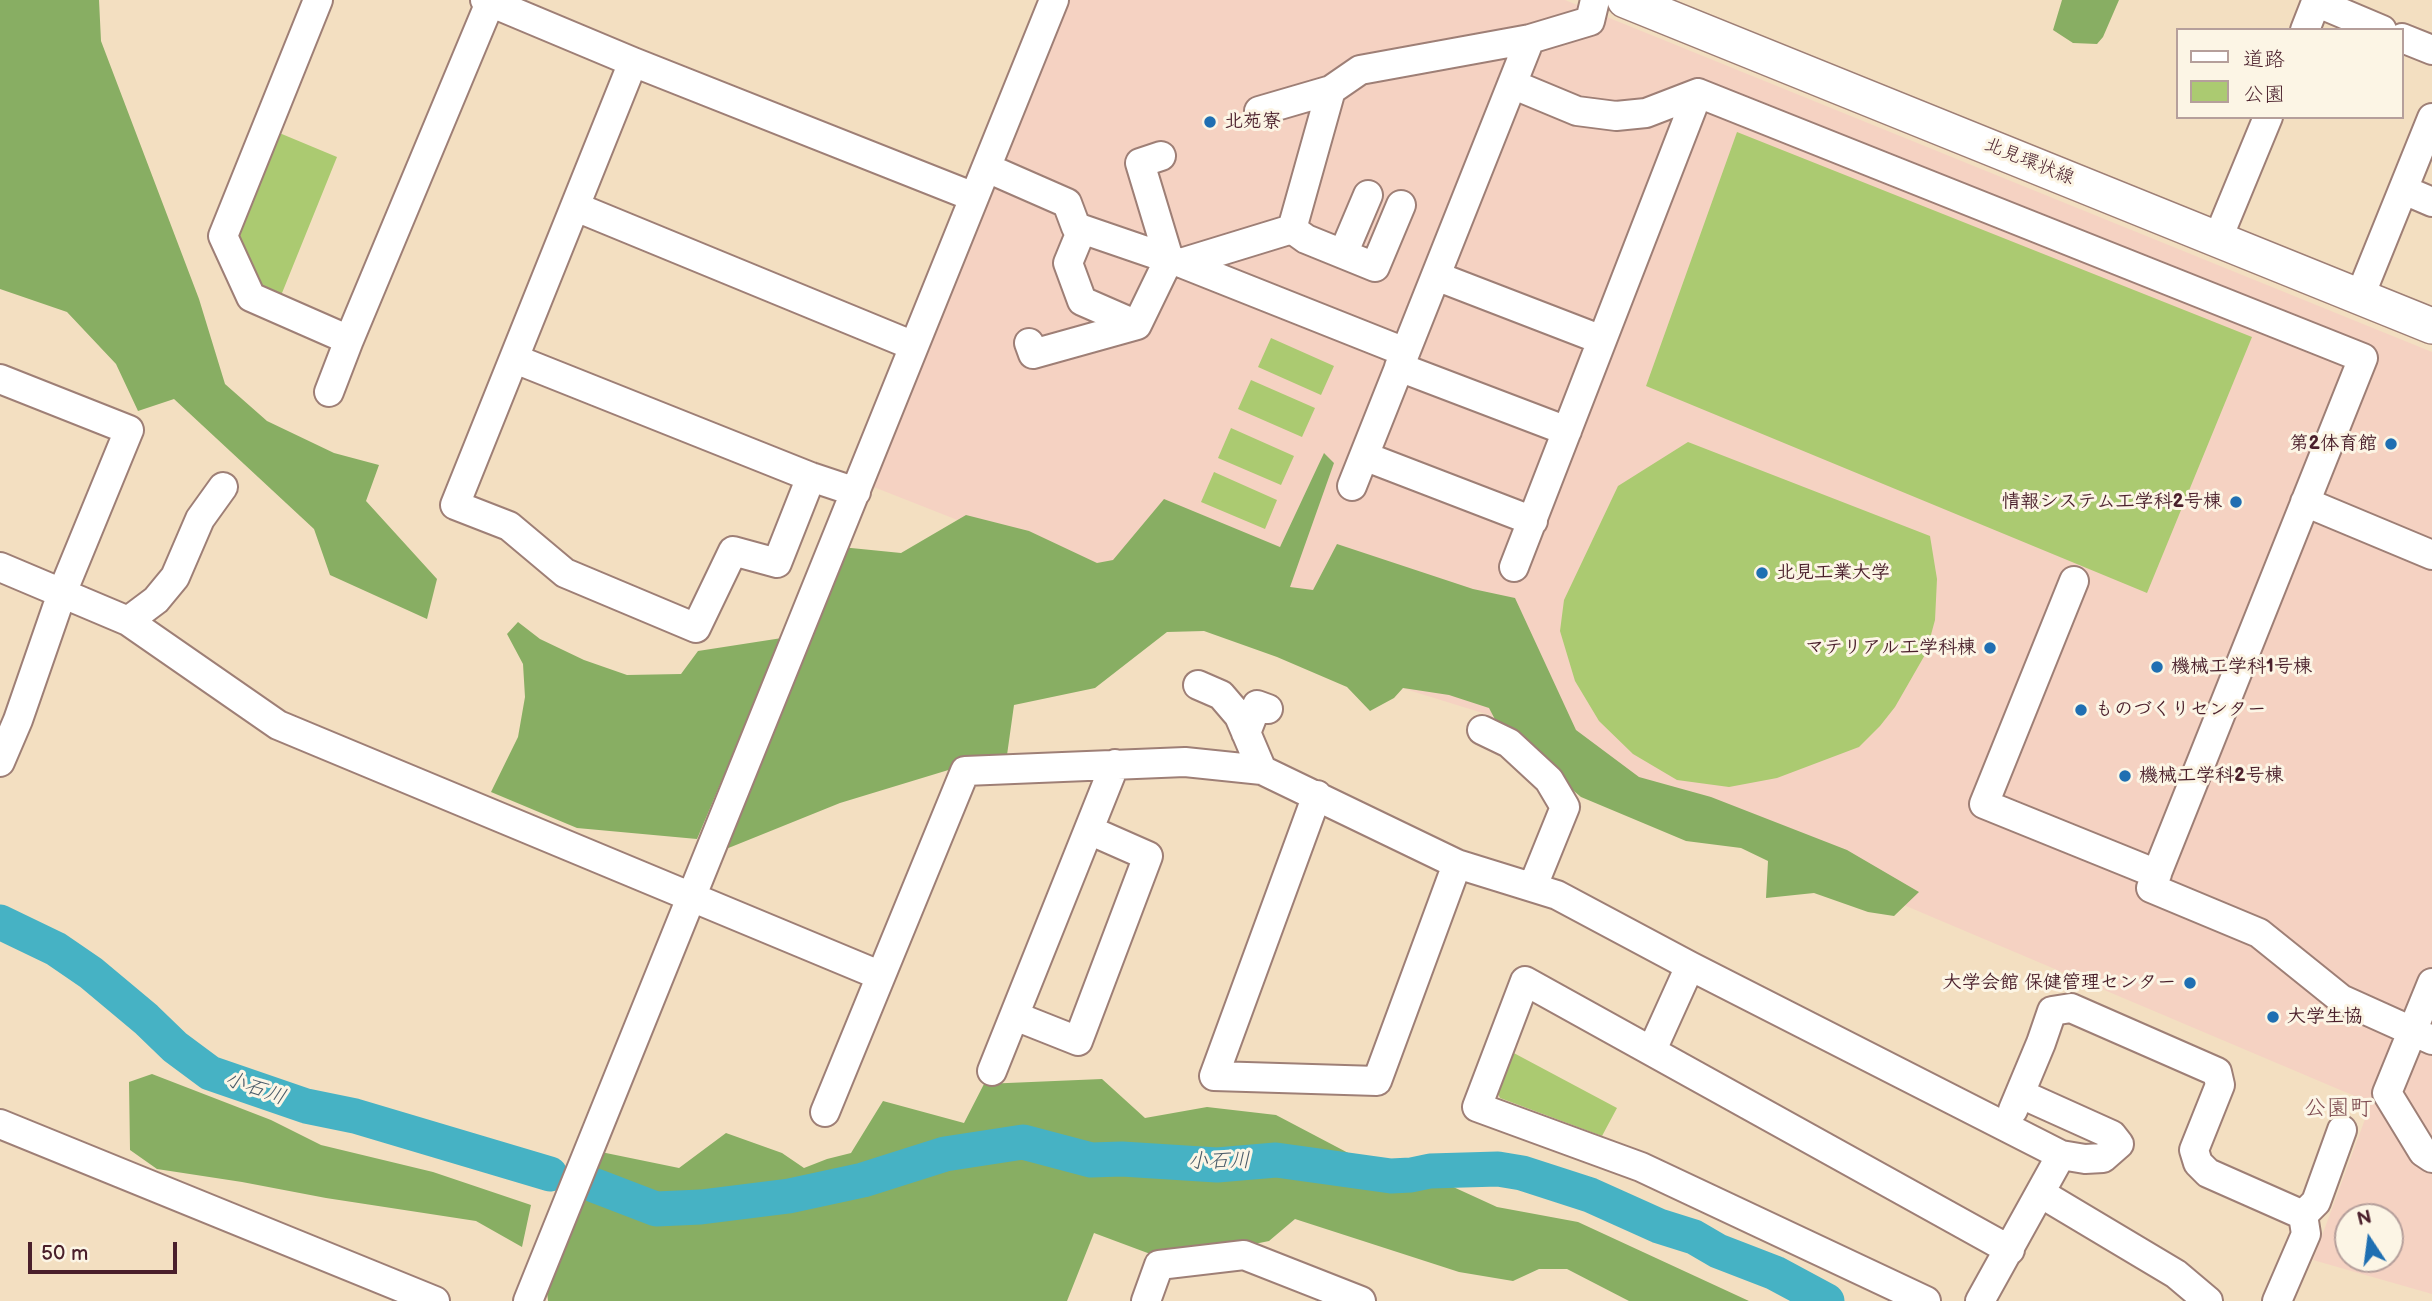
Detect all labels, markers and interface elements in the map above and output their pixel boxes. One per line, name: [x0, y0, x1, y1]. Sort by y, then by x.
legend: [2176, 28, 2404, 119]
text: 道路: [2243, 47, 2285, 72]
text: 公園: [2243, 82, 2285, 107]
place label: 北苑寮: [1224, 111, 1281, 133]
marker: 北苑寮: [1202, 114, 1218, 130]
street label: 北見環状線: [1981, 134, 2077, 190]
place label: 第2体育館: [2290, 433, 2377, 455]
marker: 第2体育館: [2383, 436, 2399, 452]
place label: 情報システム工学科2号棟: [2002, 491, 2222, 513]
marker: 情報システム工学科2号棟: [2228, 494, 2244, 510]
place label: 北見工業大学: [1776, 562, 1890, 584]
marker: 北見工業大学: [1754, 565, 1770, 581]
place label: マテリアル工学科棟: [1805, 637, 1976, 659]
marker: マテリアル工学科棟: [1982, 640, 1998, 656]
place label: 機械工学科1号棟: [2171, 656, 2312, 678]
marker: 機械工学科1号棟: [2149, 659, 2165, 675]
place label: ものづくりセンター: [2095, 699, 2266, 721]
marker: ものづくりセンター: [2073, 702, 2089, 718]
place label: 機械工学科2号棟: [2139, 765, 2283, 787]
marker: 機械工学科2号棟: [2117, 768, 2133, 784]
place label: 大学会館 保健管理センター: [1943, 972, 2176, 994]
marker: 大学会館 保健管理センター: [2182, 975, 2198, 991]
place label: 大学生協: [2287, 1006, 2363, 1028]
marker: 大学生協: [2265, 1009, 2281, 1025]
water label: 小石川: [221, 1067, 289, 1111]
district label: 公園町: [2304, 1095, 2372, 1123]
water label: 小石川: [1187, 1149, 1251, 1175]
north arrow: [2334, 1203, 2404, 1273]
text: N: [2355, 1206, 2374, 1232]
scale bar: [32, 1228, 180, 1272]
text: 50 m: [41, 1241, 88, 1266]

